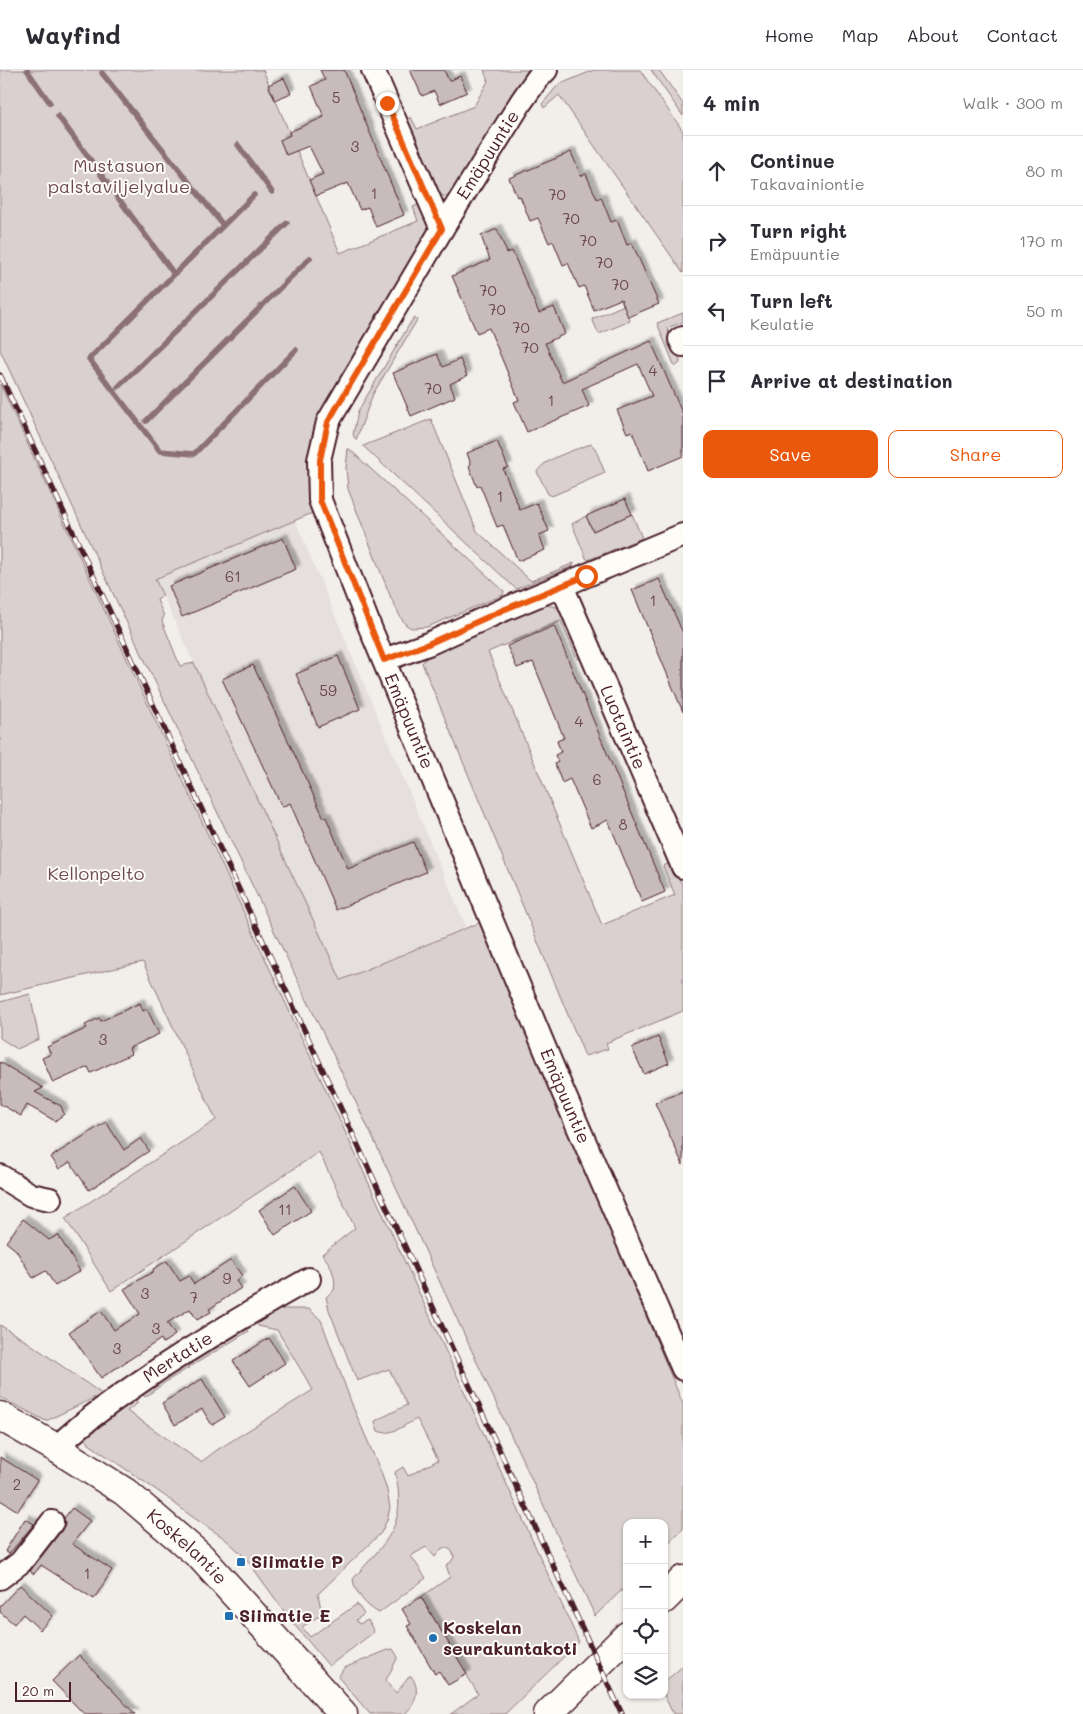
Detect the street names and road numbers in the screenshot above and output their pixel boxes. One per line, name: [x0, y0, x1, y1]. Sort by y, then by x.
street label: Emäpuuntie: [450, 105, 524, 204]
street label: Emäpuuntie: [379, 669, 440, 772]
street label: Luotaintie: [595, 681, 652, 773]
street label: Emäpuuntie: [535, 1044, 597, 1147]
street label: Mertatie: [138, 1325, 217, 1388]
street label: Koskelantie: [142, 1503, 233, 1589]

